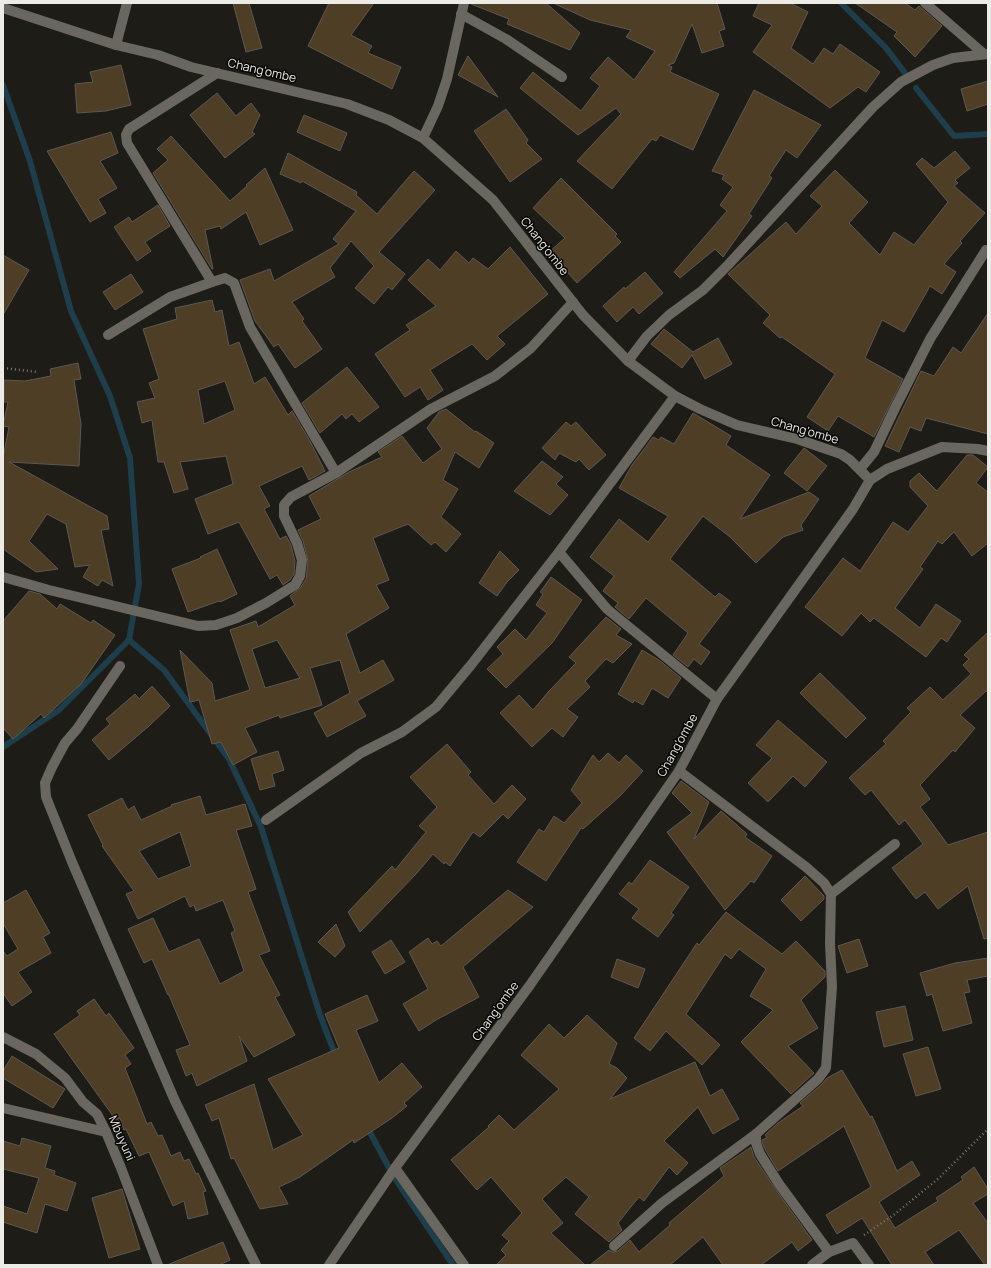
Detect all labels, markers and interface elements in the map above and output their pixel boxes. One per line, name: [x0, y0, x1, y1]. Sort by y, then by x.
street label: Chang'ombe: [226, 54, 298, 86]
street label: Chang'ombe: [517, 213, 573, 279]
street label: Chang'ombe: [769, 412, 841, 448]
street label: Chang'ombe: [653, 710, 701, 780]
street label: Chang'ombe: [468, 978, 522, 1044]
street label: Mbuyuni: [105, 1113, 139, 1163]

